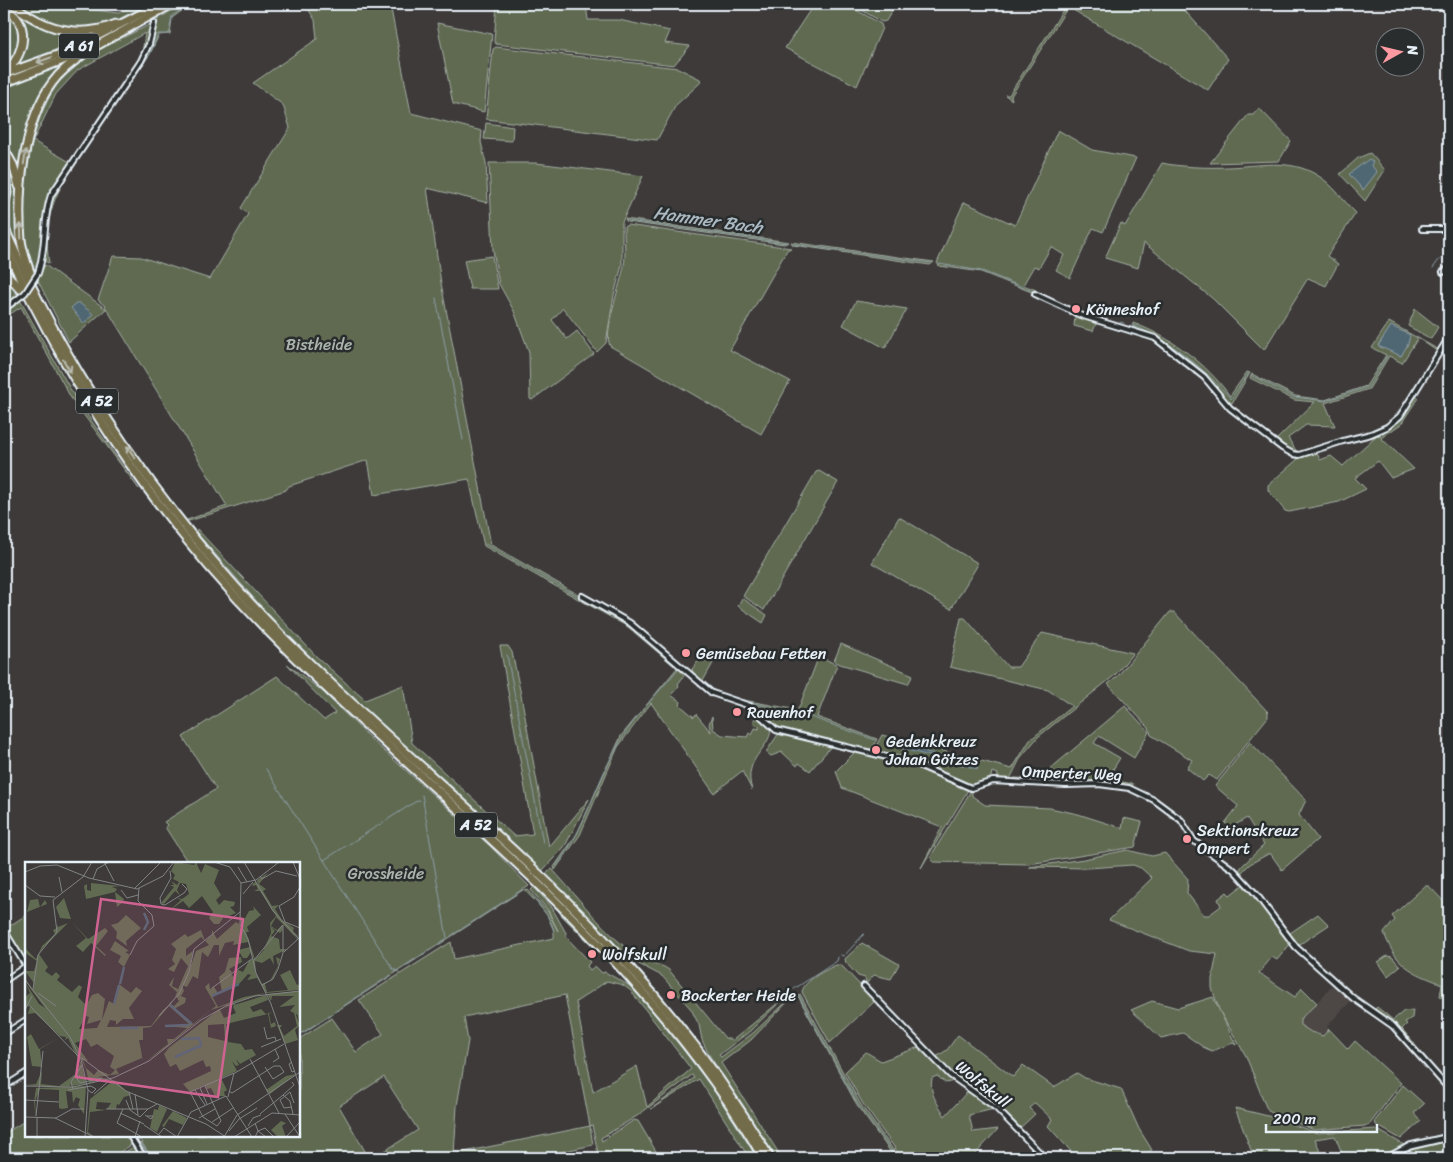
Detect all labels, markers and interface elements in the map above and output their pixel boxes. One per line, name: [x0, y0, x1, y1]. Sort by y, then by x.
north arrow: [1376, 28, 1426, 78]
road number: A 61: [59, 34, 99, 58]
text: N: [1399, 43, 1425, 57]
one-way arrow: [36, 56, 52, 65]
one-way arrow: [21, 150, 31, 166]
water label: Hammer Bach: [652, 197, 766, 244]
one-way arrow: [16, 223, 26, 240]
place label: Könneshof: [1086, 295, 1161, 324]
marker: Könneshof: [1070, 303, 1082, 315]
park label: Bistheide: [286, 330, 352, 359]
one-way arrow: [62, 359, 72, 373]
road number: A 52: [76, 388, 118, 414]
one-way arrow: [126, 445, 136, 459]
place label: Gemüsebau Fetten: [696, 639, 827, 668]
marker: Gemüsebau Fetten: [680, 647, 692, 659]
place label: Rauenhof: [747, 698, 815, 727]
marker: Rauenhof: [731, 706, 743, 718]
place label: Gedenkkreuz Johan Götzes: [885, 727, 979, 774]
marker: Gedenkkreuz Johan Götzes: [870, 744, 882, 756]
street label: Omperter Weg: [1022, 757, 1122, 789]
road number: A 52: [455, 812, 497, 838]
place label: Sektionskreuz Ompert: [1197, 816, 1299, 863]
marker: Sektionskreuz Ompert: [1181, 833, 1193, 845]
park label: Grossheide: [348, 859, 424, 888]
inset map: [25, 862, 300, 1137]
place label: Wolfskull: [602, 940, 667, 969]
marker: Wolfskull: [586, 948, 598, 960]
place label: Bockerter Heide: [681, 981, 796, 1010]
marker: Bockerter Heide: [665, 989, 677, 1001]
street label: Wolfskull: [949, 1052, 1018, 1116]
scale bar: [1266, 1102, 1377, 1134]
text: 200 m: [1273, 1106, 1317, 1132]

